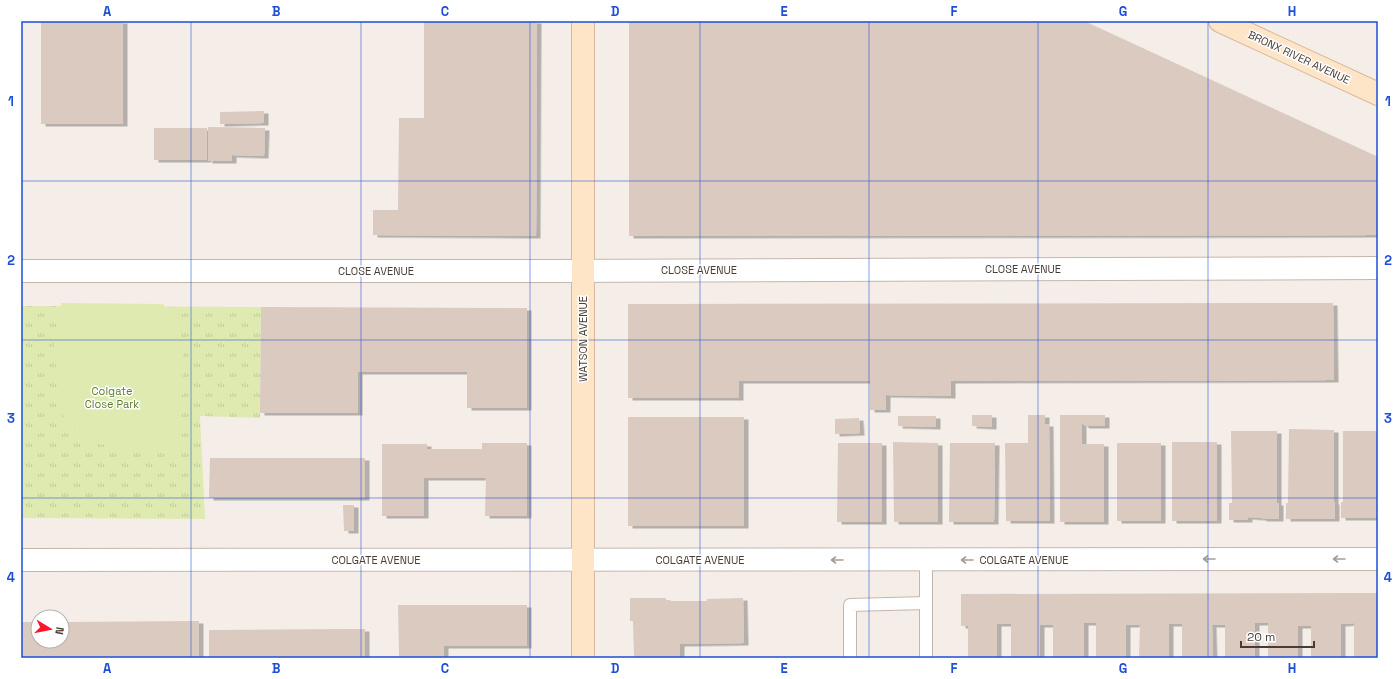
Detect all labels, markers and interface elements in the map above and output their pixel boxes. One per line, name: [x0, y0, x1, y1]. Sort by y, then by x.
text: A: [103, 3, 112, 20]
text: B: [272, 3, 281, 20]
text: C: [441, 3, 449, 20]
text: D: [611, 3, 620, 20]
text: E: [780, 3, 788, 20]
text: F: [951, 3, 958, 20]
text: G: [1119, 3, 1127, 20]
text: H: [1288, 3, 1296, 20]
street label: BRONX RIVER AVENUE: [1246, 27, 1352, 87]
text: 1: [8, 93, 14, 110]
text: 1: [1385, 93, 1391, 110]
text: 2: [7, 252, 15, 269]
text: 2: [1384, 252, 1392, 269]
street label: CLOSE AVENUE: [985, 262, 1061, 276]
street label: CLOSE AVENUE: [661, 263, 737, 277]
street label: CLOSE AVENUE: [338, 264, 414, 278]
street label: WATSON AVENUE: [576, 296, 590, 382]
park label: Colgate Close Park: [85, 384, 139, 411]
text: 3: [7, 410, 15, 427]
text: 3: [1384, 410, 1392, 427]
street label: COLGATE AVENUE: [331, 553, 421, 567]
street label: COLGATE AVENUE: [655, 553, 745, 567]
street label: COLGATE AVENUE: [979, 553, 1069, 567]
one-way arrow: [1203, 555, 1216, 563]
one-way arrow: [1333, 555, 1346, 563]
one-way arrow: [831, 556, 844, 564]
one-way arrow: [961, 556, 974, 564]
text: 4: [7, 569, 15, 586]
text: 4: [1384, 569, 1392, 586]
north arrow: [30, 609, 70, 649]
scale bar: [1241, 623, 1314, 649]
text: N: [52, 626, 67, 636]
text: 20 m: [1247, 629, 1275, 645]
text: A: [103, 660, 112, 677]
text: B: [272, 660, 281, 677]
text: C: [441, 660, 449, 677]
text: D: [611, 660, 620, 677]
text: E: [780, 660, 788, 677]
text: F: [951, 660, 958, 677]
text: G: [1119, 660, 1127, 677]
text: H: [1288, 660, 1296, 677]

